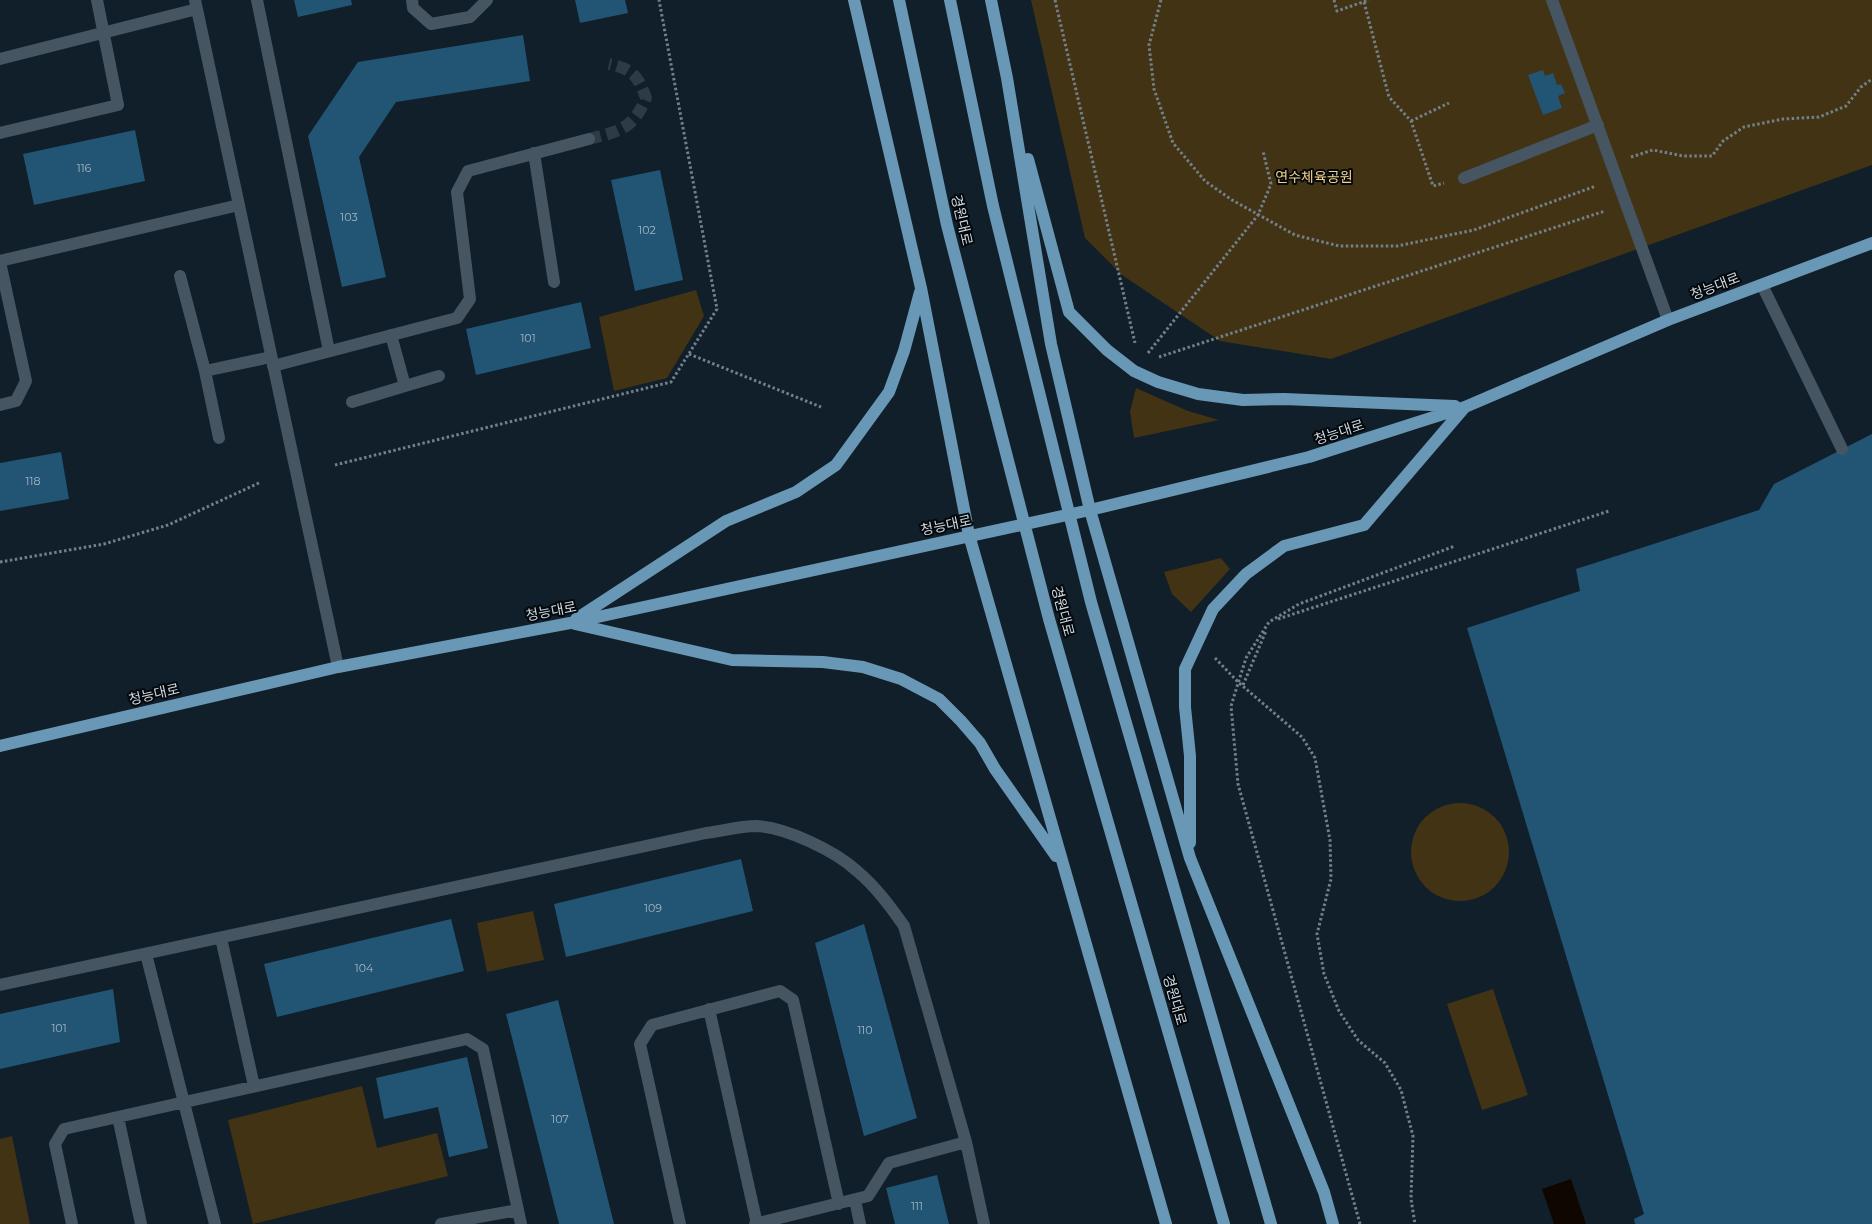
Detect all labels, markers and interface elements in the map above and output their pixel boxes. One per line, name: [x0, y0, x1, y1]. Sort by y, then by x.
house number: 116: [77, 161, 92, 175]
park label: 연수체육공원: [1275, 168, 1353, 186]
street label: 경원대로: [947, 193, 977, 247]
house number: 103: [340, 210, 358, 224]
house number: 102: [638, 223, 656, 237]
street label: 청능대로: [1688, 268, 1742, 304]
house number: 101: [520, 331, 536, 345]
street label: 청능대로: [1312, 415, 1366, 449]
house number: 118: [26, 474, 40, 488]
street label: 청능대로: [919, 511, 973, 539]
street label: 경원대로: [1048, 584, 1078, 638]
street label: 청능대로: [524, 597, 578, 625]
street label: 청능대로: [127, 679, 181, 709]
house number: 109: [644, 901, 662, 915]
house number: 104: [355, 961, 374, 975]
street label: 경원대로: [1159, 973, 1191, 1027]
house number: 101: [51, 1021, 67, 1035]
house number: 110: [857, 1023, 873, 1037]
house number: 107: [551, 1112, 569, 1126]
house number: 111: [911, 1199, 923, 1213]

